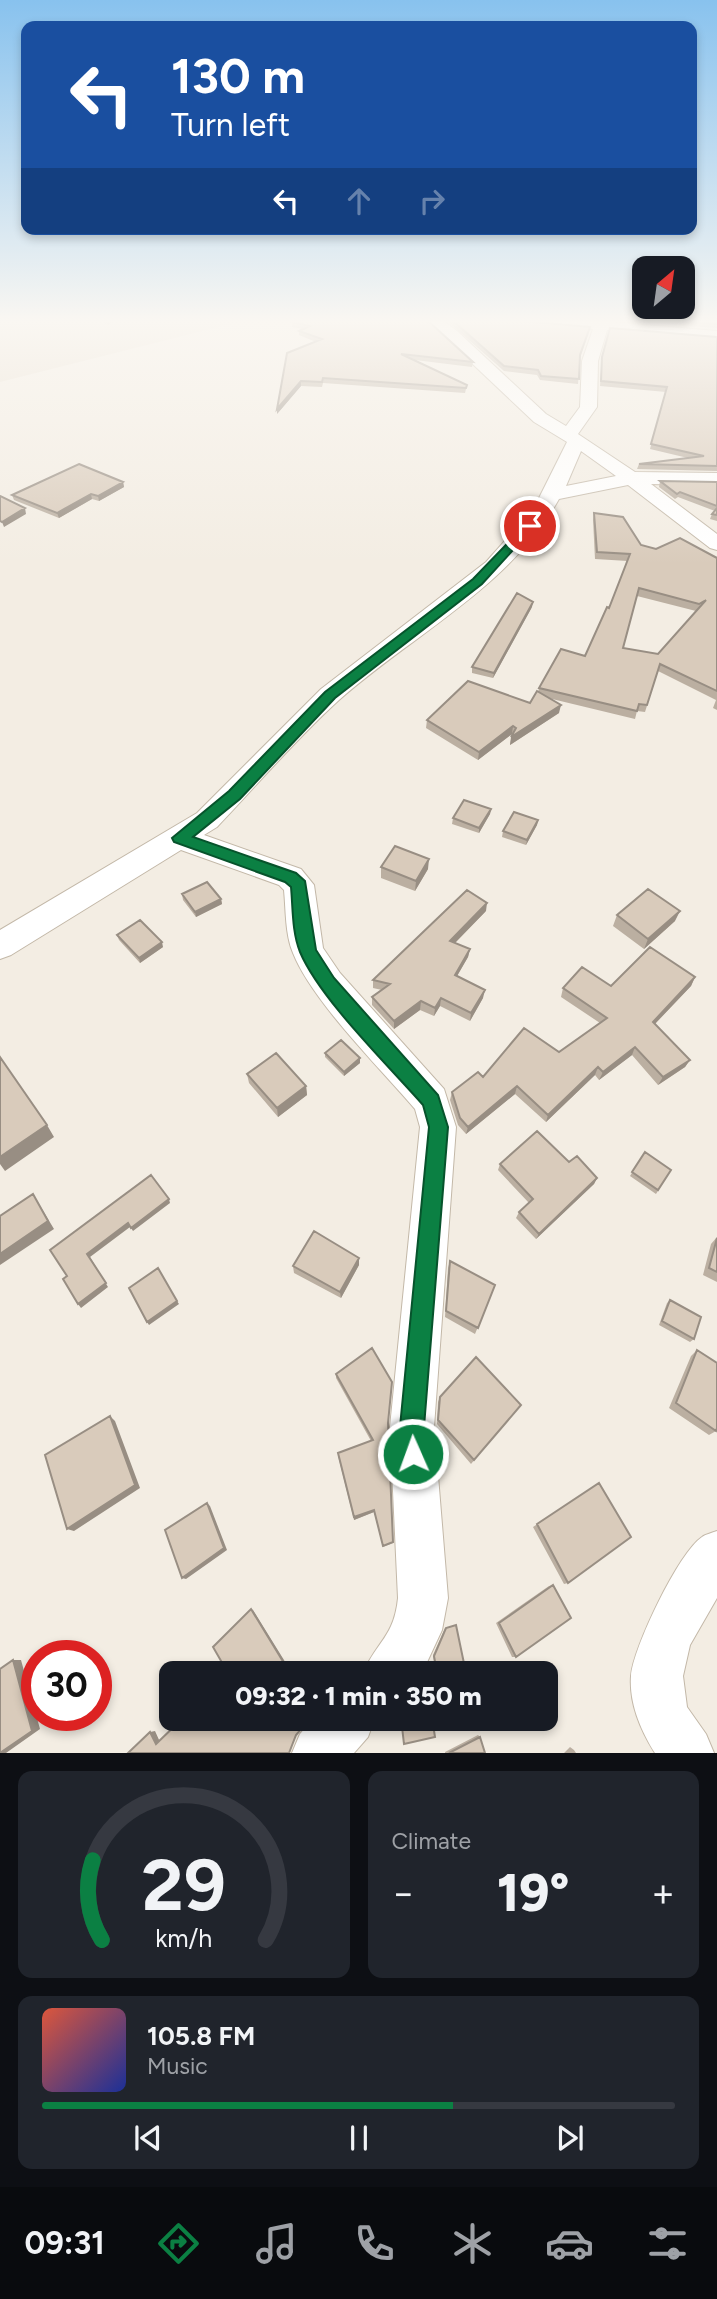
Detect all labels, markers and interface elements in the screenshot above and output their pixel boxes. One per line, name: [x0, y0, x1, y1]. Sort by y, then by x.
text: 130 m: [171, 46, 305, 105]
icon: left: [56, 49, 147, 140]
text: Turn left: [171, 106, 290, 144]
icon: left: [267, 182, 305, 220]
icon: ahead: [340, 182, 378, 220]
icon: right: [413, 182, 451, 220]
north arrow: [632, 256, 695, 318]
map controls: [632, 256, 695, 319]
pin: [500, 496, 560, 556]
icon: arrive: [511, 507, 549, 545]
position arrow: [376, 1417, 450, 1491]
speed limit sign: 30: [21, 1640, 112, 1731]
text: 09:32 · 1 min · 350 m: [235, 1680, 482, 1712]
text: Climate: [392, 1827, 471, 1855]
text: 29: [142, 1842, 226, 1929]
text: 19°: [497, 1862, 570, 1924]
text: −: [392, 1870, 415, 1916]
text: +: [651, 1870, 675, 1916]
text: km/h: [155, 1923, 212, 1953]
text: 105.8 FM: [147, 2020, 255, 2052]
text: Music: [147, 2052, 208, 2080]
icon: previous: [129, 2119, 167, 2157]
icon: pause: [340, 2119, 378, 2157]
icon: next: [551, 2119, 589, 2157]
icon: directions: [154, 2219, 203, 2268]
icon: music: [252, 2219, 301, 2268]
icon: phone: [350, 2219, 399, 2268]
icon: climate: [448, 2219, 497, 2268]
icon: car: [545, 2219, 594, 2268]
icon: filters: [643, 2219, 692, 2268]
text: 09:31: [24, 2224, 105, 2262]

